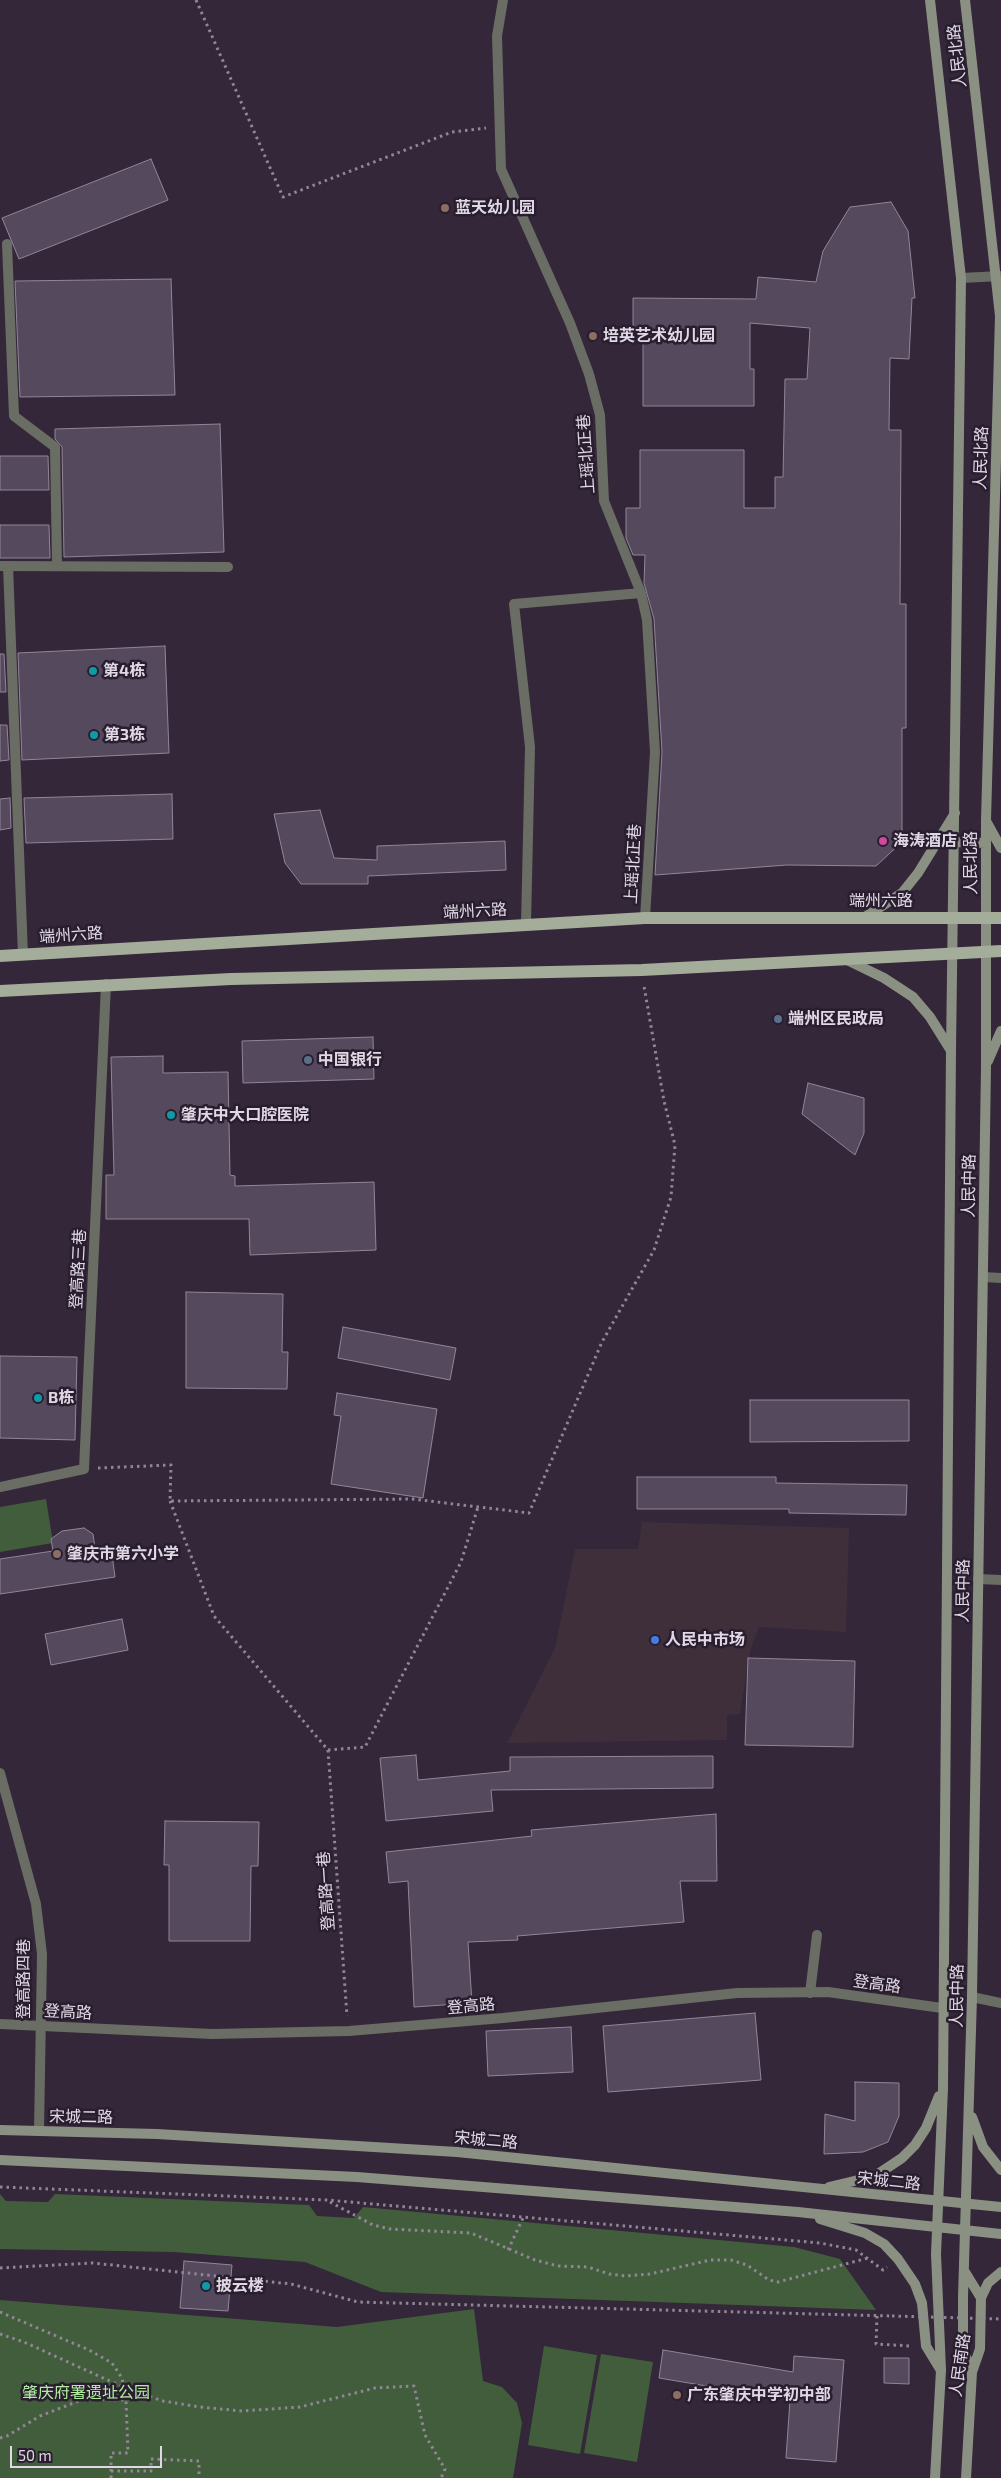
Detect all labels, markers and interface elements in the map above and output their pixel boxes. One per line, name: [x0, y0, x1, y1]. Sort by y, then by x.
street label: 人民北路: [944, 23, 970, 89]
place label: 蓝天幼儿园: [455, 198, 535, 218]
marker: 蓝天幼儿园: [439, 202, 451, 214]
place label: 培英艺术幼儿园: [603, 326, 715, 346]
marker: 培英艺术幼儿园: [587, 330, 599, 342]
street label: 上瑶北正巷: [574, 413, 598, 495]
street label: 人民北路: [970, 426, 992, 490]
place label: 第4栋: [103, 661, 145, 681]
marker: 第4栋: [87, 665, 99, 677]
place label: 第3栋: [104, 725, 145, 745]
marker: 第3栋: [88, 729, 100, 741]
street label: 上瑶北正巷: [621, 824, 645, 904]
place label: 海涛酒店: [893, 831, 957, 851]
street label: 人民北路: [961, 831, 981, 895]
marker: 海涛酒店: [877, 835, 889, 847]
street label: 端州六路: [849, 891, 913, 911]
street label: 端州六路: [443, 900, 507, 922]
street label: 端州六路: [38, 923, 104, 947]
place label: 端州区民政局: [788, 1009, 884, 1029]
marker: 端州区民政局: [772, 1013, 784, 1025]
place label: 中国银行: [318, 1050, 382, 1070]
marker: 中国银行: [302, 1054, 314, 1066]
place label: 肇庆中大口腔医院: [181, 1105, 309, 1125]
marker: 肇庆中大口腔医院: [165, 1109, 177, 1121]
street label: 人民中路: [959, 1154, 979, 1218]
street label: 登高路三巷: [66, 1229, 90, 1309]
place label: B栋: [48, 1388, 74, 1408]
marker: B栋: [32, 1392, 44, 1404]
place label: 肇庆市第六小学: [67, 1544, 179, 1564]
marker: 肇庆市第六小学: [51, 1548, 63, 1560]
street label: 人民中路: [953, 1559, 973, 1623]
place label: 人民中市场: [665, 1630, 745, 1650]
marker: 人民中市场: [649, 1634, 661, 1646]
street label: 登高路一巷: [314, 1850, 338, 1932]
street label: 登高路四巷: [14, 1939, 34, 2019]
street label: 人民中路: [947, 1964, 967, 2028]
street label: 登高路: [852, 1971, 902, 1997]
street label: 登高路: [446, 1994, 496, 2018]
street label: 登高路: [44, 2001, 92, 2023]
street label: 宋城二路: [49, 2107, 113, 2127]
street label: 宋城二路: [453, 2128, 519, 2152]
street label: 宋城二路: [856, 2168, 922, 2194]
place label: 披云楼: [216, 2276, 264, 2296]
marker: 披云楼: [200, 2280, 212, 2292]
street label: 人民南路: [946, 2332, 974, 2398]
park label: 肇庆府署遗址公园: [22, 2383, 150, 2403]
place label: 广东肇庆中学初中部: [687, 2385, 831, 2405]
marker: 广东肇庆中学初中部: [671, 2389, 683, 2401]
scale bar: [12, 2436, 165, 2468]
text: 50 m: [18, 2446, 52, 2464]

